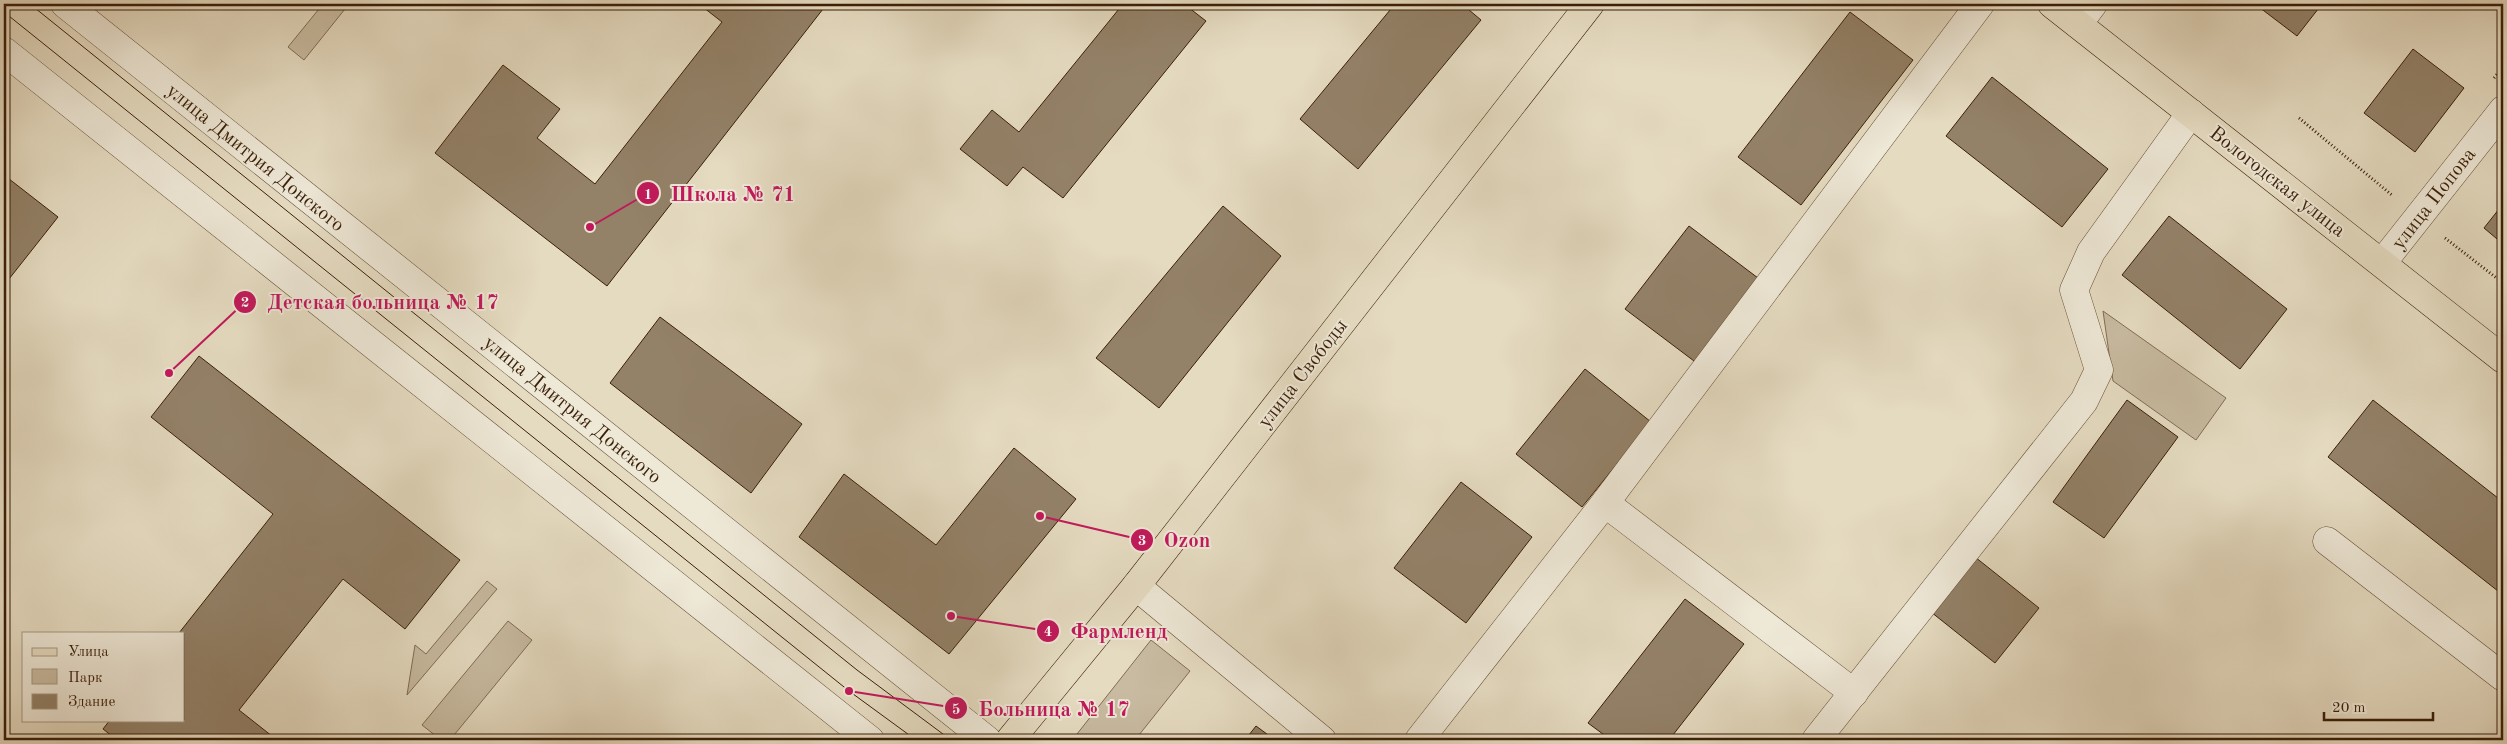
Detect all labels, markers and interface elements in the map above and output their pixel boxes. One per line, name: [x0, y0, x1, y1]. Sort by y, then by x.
street label: улица Дмитрия Донского: [162, 81, 347, 236]
street label: Вологодская улица: [2205, 123, 2349, 242]
street label: улица Попова: [2389, 145, 2480, 254]
callout: Школа № 71: [636, 175, 806, 211]
text: Школа № 71: [671, 185, 796, 206]
text: 1: [644, 188, 652, 203]
callout: Детская больница № 17: [232, 284, 509, 320]
text: Детская больница № 17: [267, 293, 499, 314]
text: 2: [241, 296, 249, 311]
street label: улица Свободы: [1255, 316, 1352, 432]
street label: улица Дмитрия Донского: [479, 333, 664, 488]
callout: Ozon: [1129, 522, 1221, 558]
text: Ozon: [1164, 531, 1210, 552]
text: 3: [1138, 534, 1146, 549]
callout: Фармленд: [1036, 613, 1178, 649]
text: Фармленд: [1070, 622, 1168, 643]
text: 4: [1044, 625, 1052, 640]
legend: [22, 632, 185, 722]
text: Улица: [68, 645, 109, 660]
text: Парк: [68, 671, 103, 686]
scale bar: [2324, 689, 2433, 721]
callout: Больница № 17: [944, 690, 1140, 726]
text: Здание: [68, 695, 115, 710]
text: Больница № 17: [978, 700, 1130, 721]
text: 20 m: [2332, 701, 2366, 716]
text: 5: [952, 703, 960, 718]

